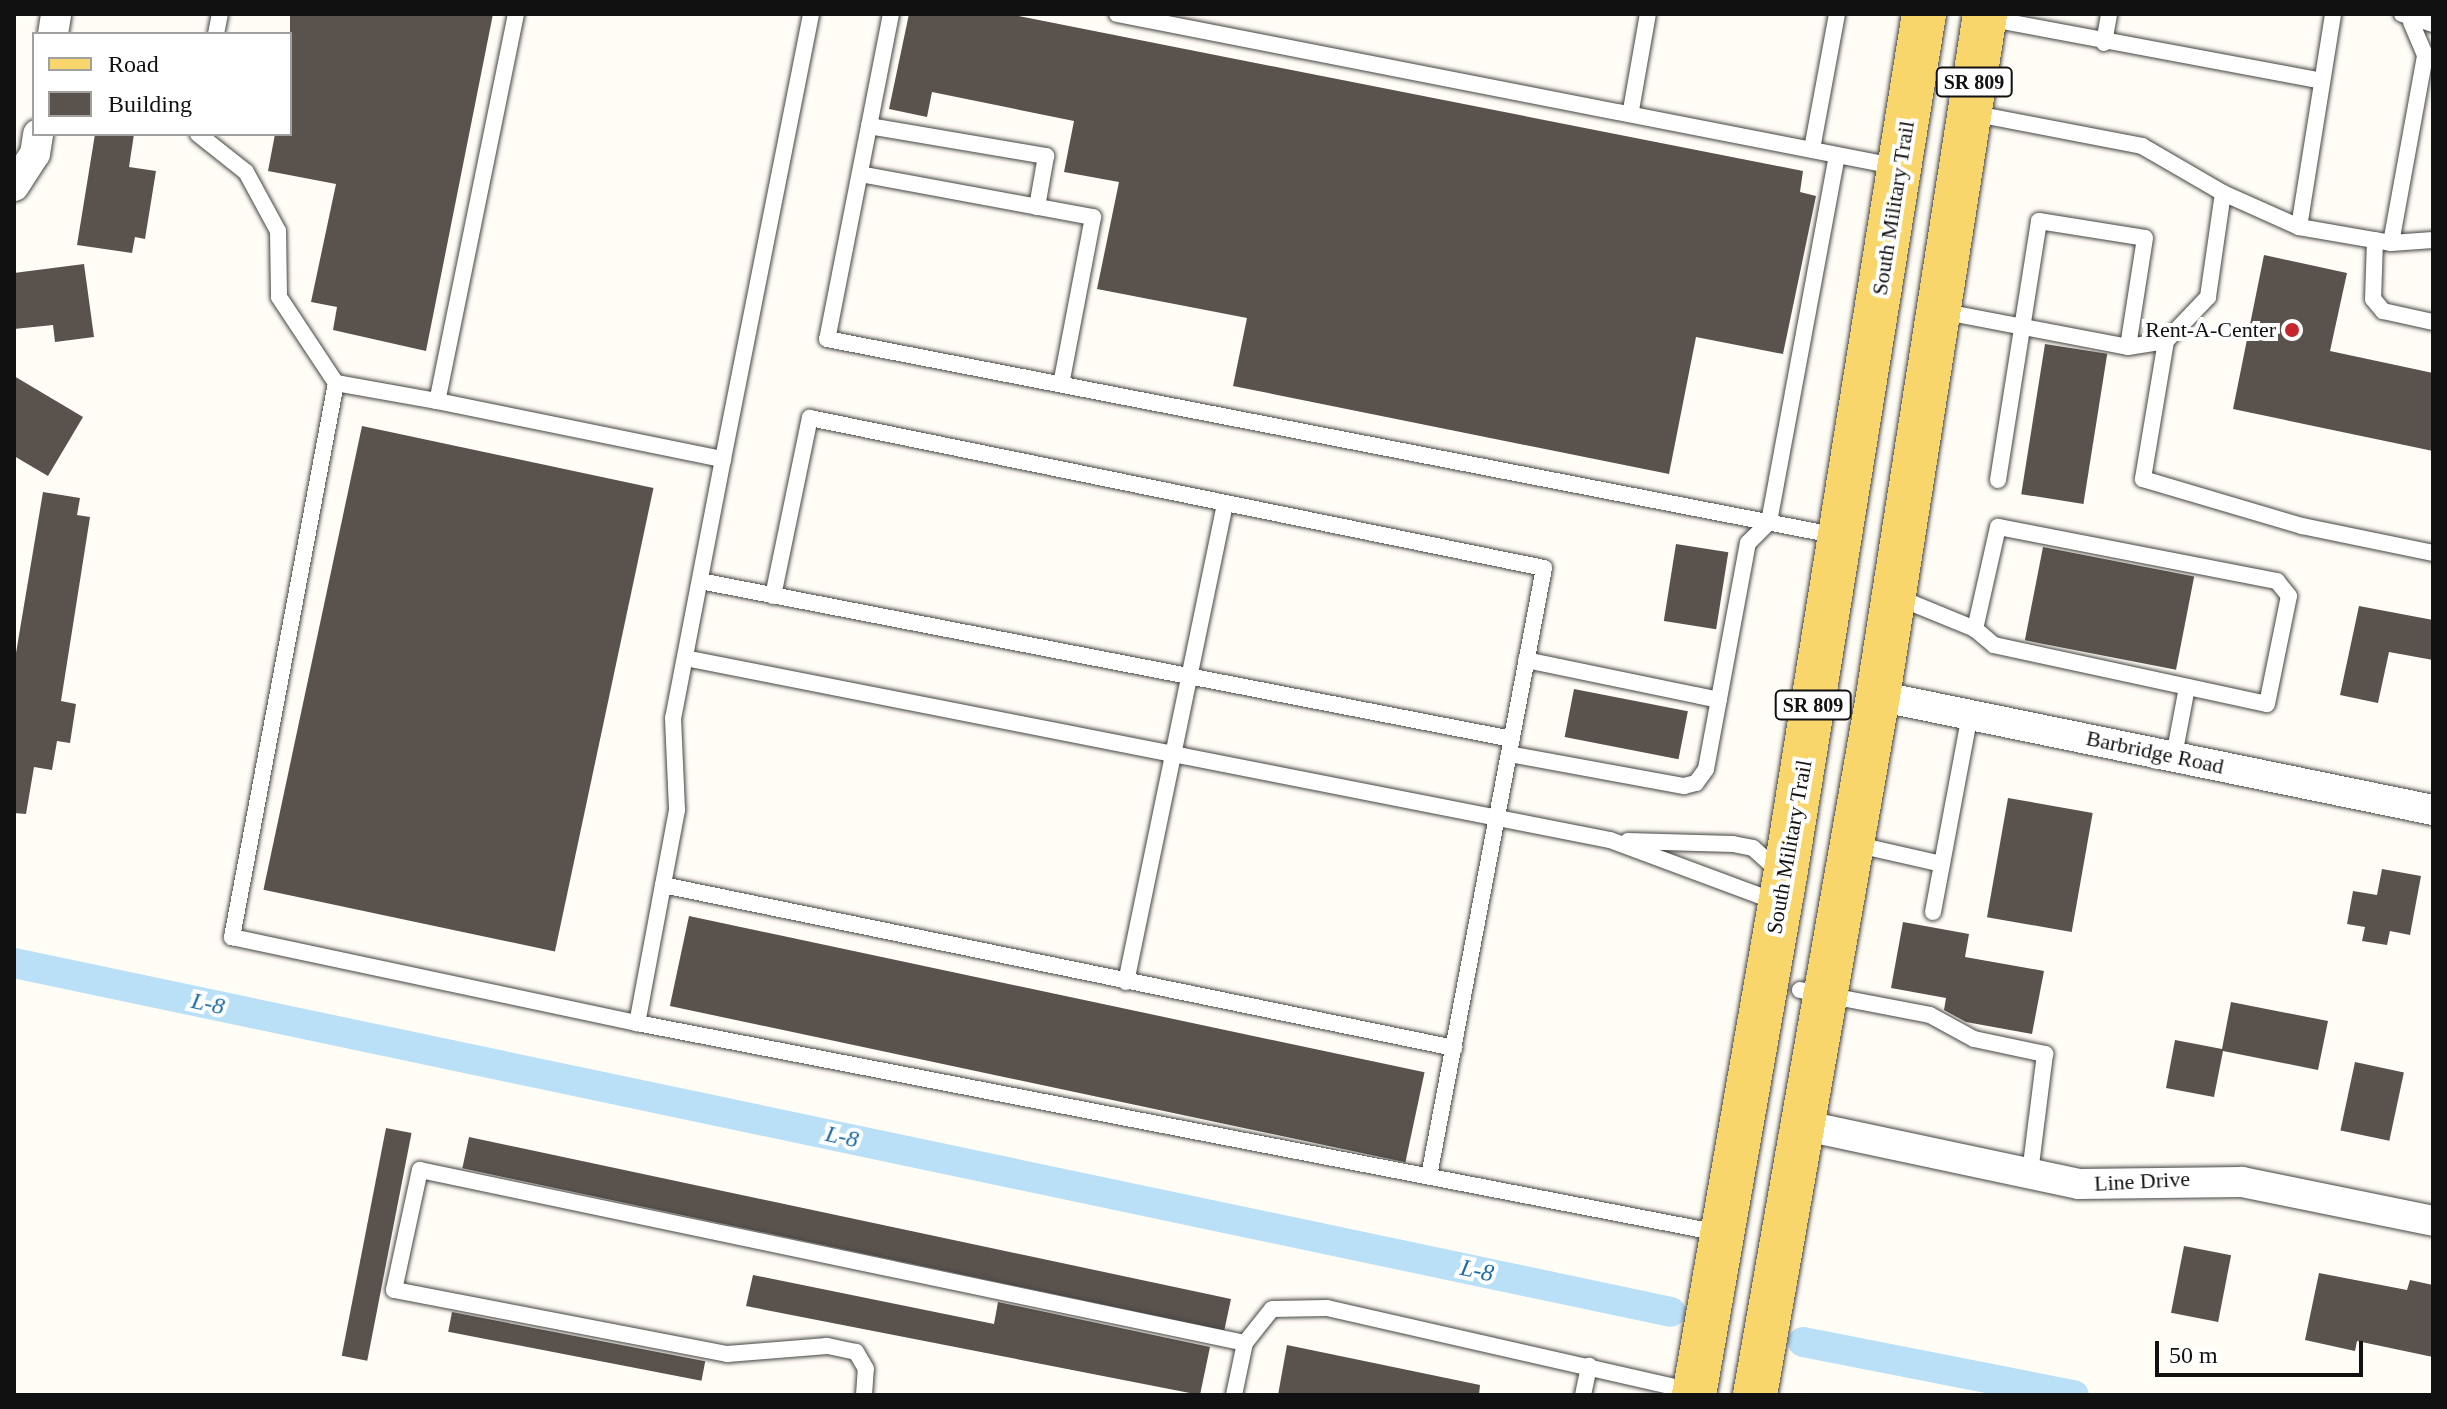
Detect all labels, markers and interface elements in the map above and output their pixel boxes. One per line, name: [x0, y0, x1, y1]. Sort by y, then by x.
legend: [32, 32, 292, 136]
text: Road: [108, 51, 159, 77]
road number: SR 809: [1934, 66, 2014, 98]
text: Building: [108, 91, 192, 117]
street label: South Military Trail: [1866, 119, 1920, 297]
place label: Rent-A-Center: [2145, 317, 2276, 343]
marker: Rent-A-Center: [2283, 321, 2301, 339]
road number: SR 809: [1773, 689, 1853, 721]
street label: Barbridge Road: [2084, 725, 2226, 779]
street label: South Military Trail: [1761, 758, 1817, 936]
water label: L-8: [189, 986, 227, 1022]
water label: L-8: [823, 1119, 861, 1155]
street label: Line Drive: [2093, 1165, 2191, 1197]
water label: L-8: [1458, 1253, 1496, 1289]
scale bar: [2159, 1325, 2367, 1375]
text: 50 m: [2169, 1342, 2218, 1368]

